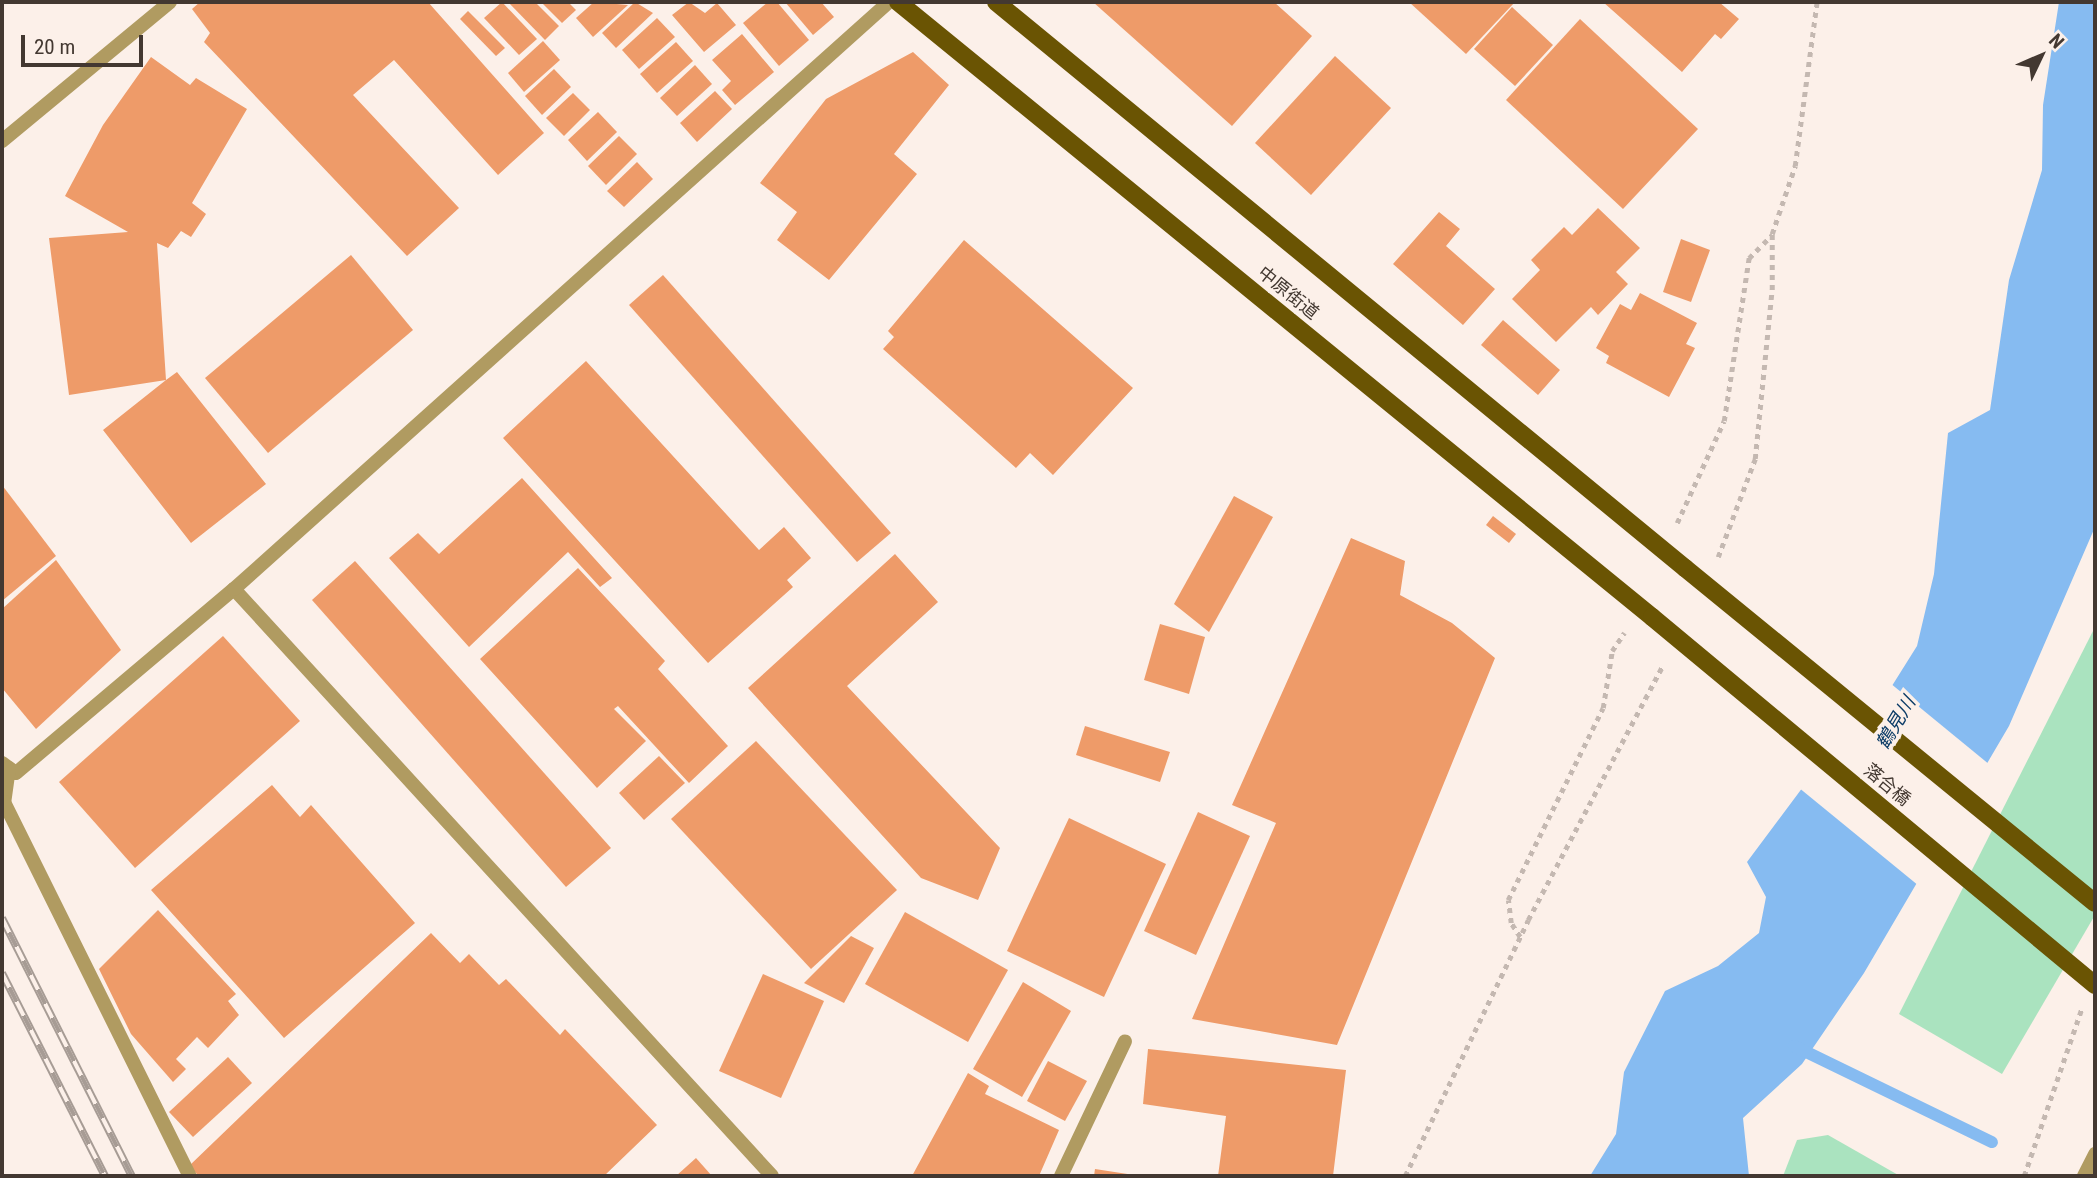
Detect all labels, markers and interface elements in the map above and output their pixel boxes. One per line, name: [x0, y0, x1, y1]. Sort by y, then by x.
scale bar: [24, 21, 147, 65]
north arrow: [2006, 21, 2076, 91]
text: N: [2044, 29, 2069, 53]
text: 20 m: [34, 35, 75, 59]
street label: 中原街道: [1253, 262, 1323, 324]
water label: 鶴見川: [1872, 693, 1920, 753]
street label: 落合橋: [1859, 759, 1915, 811]

